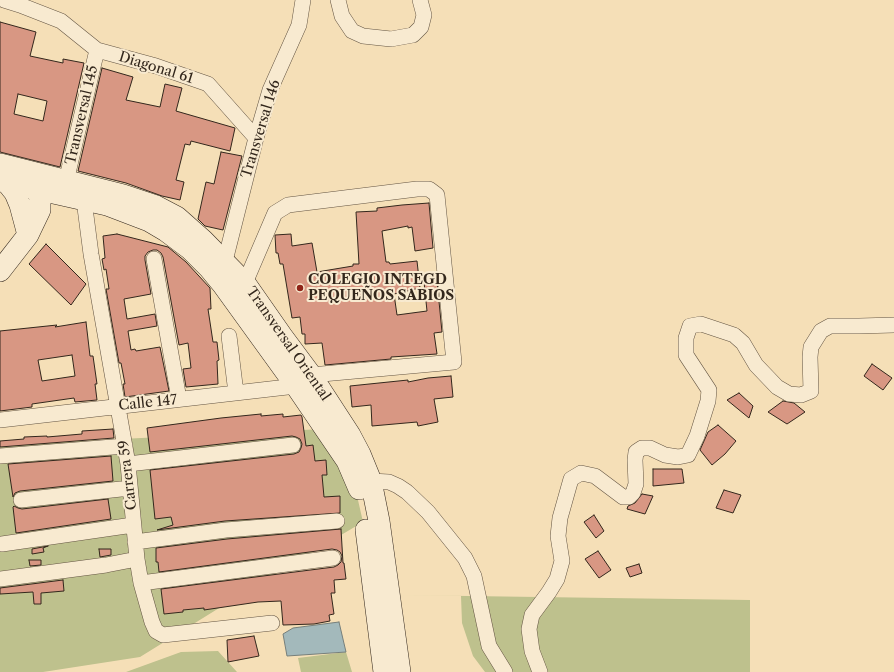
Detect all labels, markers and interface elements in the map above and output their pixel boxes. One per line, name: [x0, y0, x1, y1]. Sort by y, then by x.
street label: Diagonal 61: [117, 49, 195, 87]
street label: Transversal 145: [62, 64, 102, 166]
street label: Transversal 146: [238, 78, 284, 180]
place label: COLEGIO INTEGD PEQUEÑOS SABIOS: [308, 272, 454, 304]
marker: COLEGIO INTEGD PEQUEÑOS SABIOS: [295, 283, 305, 293]
street label: Transversal Oriental: [242, 284, 334, 404]
street label: Calle 147: [118, 392, 178, 414]
street label: Carrera 59: [115, 439, 141, 511]

